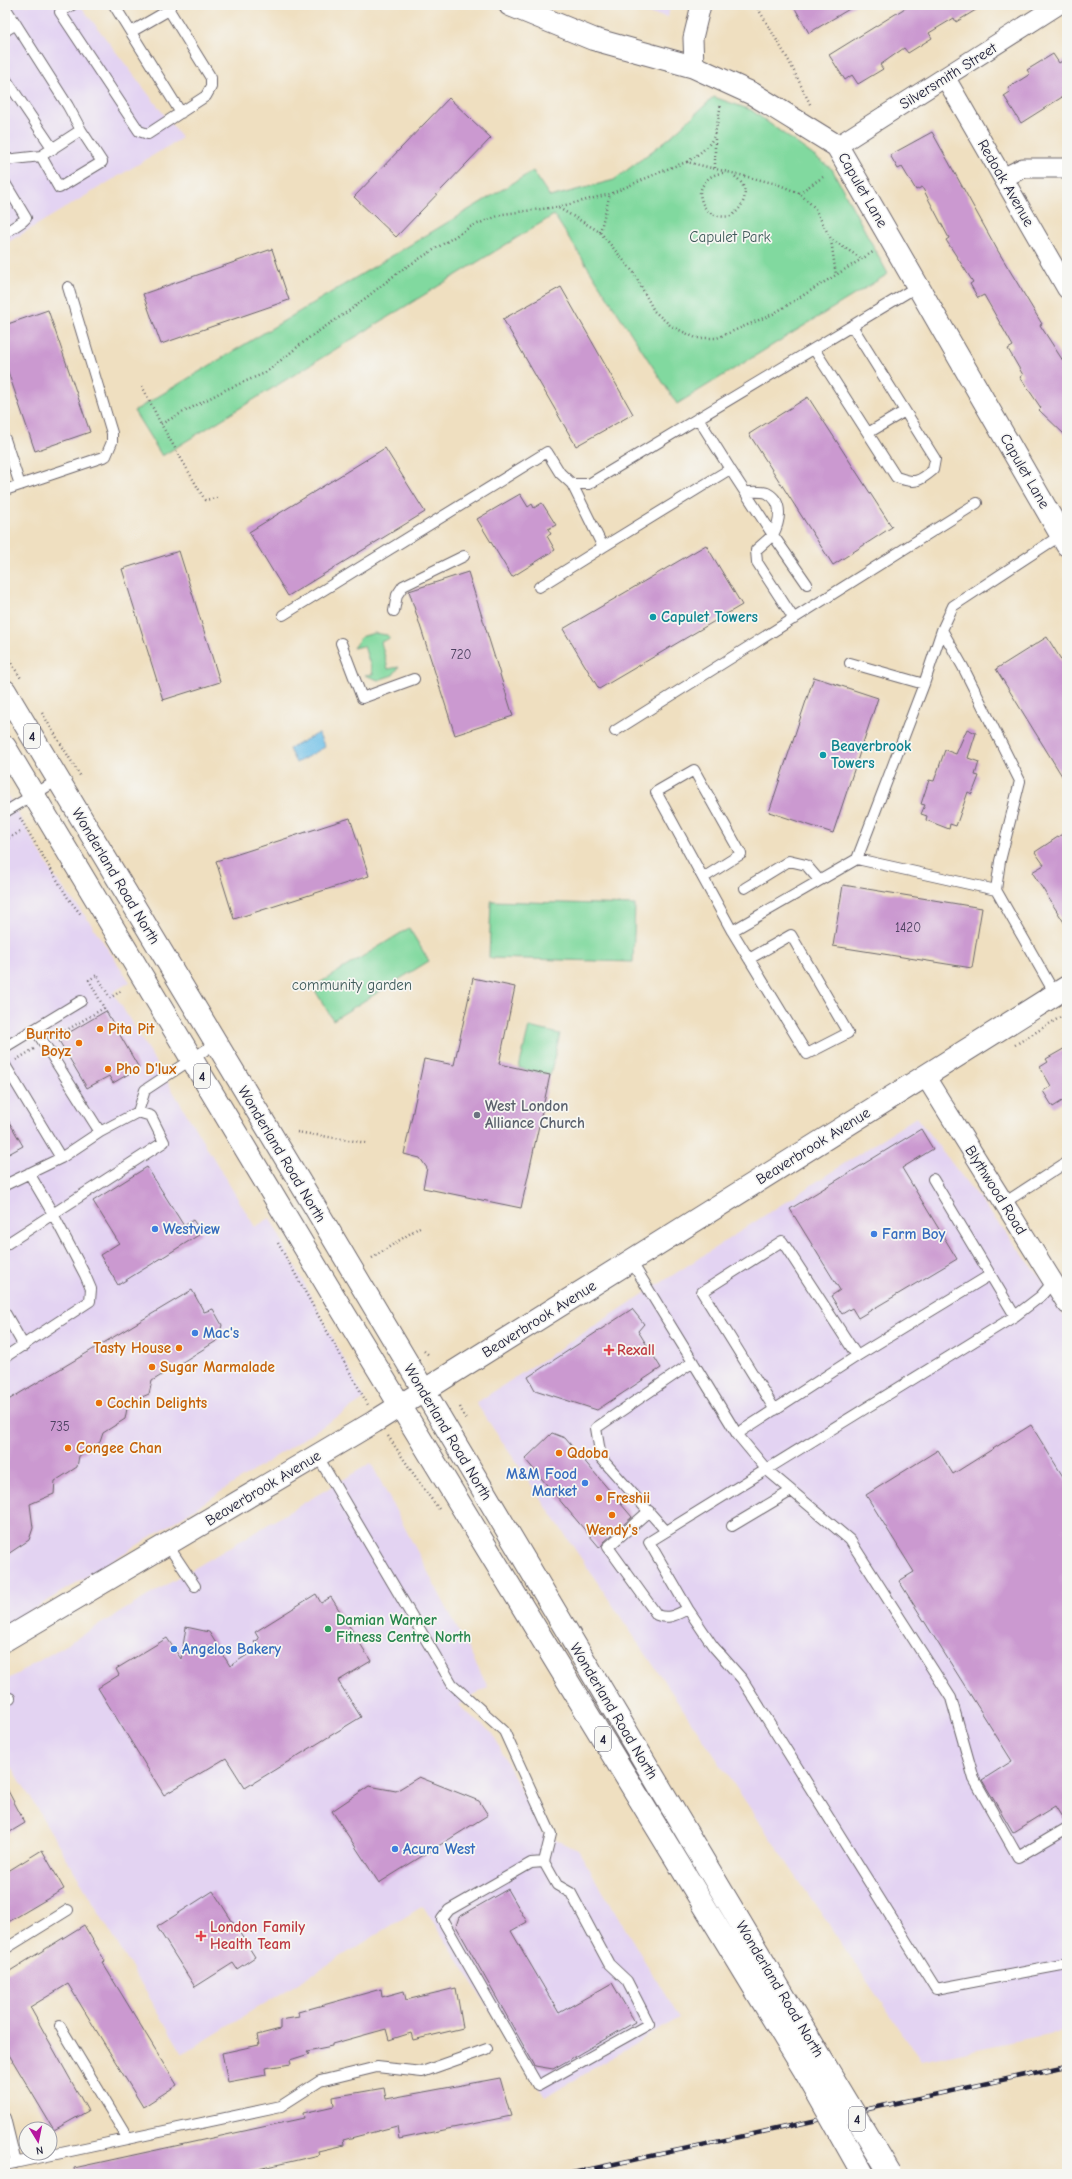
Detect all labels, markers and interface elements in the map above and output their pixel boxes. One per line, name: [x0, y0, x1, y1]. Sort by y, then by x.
street label: Silversmith Street: [896, 38, 1001, 113]
street label: Redoak Avenue: [974, 136, 1038, 230]
street label: Capulet Lane: [834, 149, 892, 231]
park label: Capulet Park: [689, 228, 771, 246]
street label: Capulet Lane: [996, 430, 1054, 512]
place label: Capulet Towers: [661, 608, 758, 626]
marker: Capulet Towers: [648, 612, 658, 622]
house number: 720: [451, 647, 472, 662]
road number: 4: [24, 724, 40, 748]
place label: Beaverbrook Towers: [831, 737, 912, 772]
marker: Beaverbrook Towers: [818, 750, 828, 760]
street label: Wonderland Road North: [68, 805, 164, 947]
house number: 1420: [895, 920, 921, 935]
park label: community garden: [292, 976, 412, 994]
place label: Pita Pit: [108, 1020, 155, 1038]
marker: Pita Pit: [95, 1024, 105, 1034]
place label: Burrito Boyz: [26, 1025, 72, 1060]
marker: Burrito Boyz: [74, 1038, 84, 1048]
place label: Pho D'lux: [116, 1060, 177, 1078]
marker: Pho D'lux: [103, 1064, 113, 1074]
road number: 4: [194, 1064, 210, 1088]
street label: Wonderland Road North: [234, 1083, 330, 1225]
place label: West London Alliance Church: [485, 1097, 585, 1132]
street label: Beaverbrook Avenue: [752, 1103, 874, 1188]
marker: West London Alliance Church: [472, 1110, 482, 1120]
street label: Blythwood Road: [961, 1142, 1031, 1238]
place label: Westview: [163, 1220, 220, 1238]
marker: Westview: [150, 1224, 160, 1234]
place label: Farm Boy: [882, 1225, 945, 1243]
marker: Farm Boy: [869, 1229, 879, 1239]
street label: Beaverbrook Avenue: [478, 1276, 600, 1361]
place label: Mac's: [203, 1324, 239, 1342]
marker: Mac's: [190, 1328, 200, 1338]
place label: Tasty House: [93, 1339, 171, 1357]
place label: Rexall: [617, 1341, 655, 1359]
marker: Tasty House: [174, 1343, 184, 1353]
marker: Rexall: [604, 1345, 614, 1355]
place label: Sugar Marmalade: [160, 1358, 275, 1376]
street label: Wonderland Road North: [400, 1361, 496, 1503]
marker: Sugar Marmalade: [147, 1362, 157, 1372]
place label: Cochin Delights: [107, 1394, 207, 1412]
marker: Cochin Delights: [94, 1398, 104, 1408]
house number: 735: [50, 1419, 70, 1434]
place label: Congee Chan: [76, 1439, 162, 1457]
marker: Congee Chan: [63, 1443, 73, 1453]
place label: Qdoba: [567, 1444, 609, 1462]
street label: Beaverbrook Avenue: [202, 1446, 324, 1530]
marker: Qdoba: [554, 1448, 564, 1458]
place label: M&M Food Market: [506, 1465, 578, 1500]
marker: M&M Food Market: [580, 1478, 590, 1488]
place label: Freshii: [607, 1489, 650, 1507]
marker: Freshii: [594, 1493, 604, 1503]
marker: Wendy's: [607, 1510, 617, 1520]
place label: Wendy's: [586, 1521, 638, 1539]
place label: Damian Warner Fitness Centre North: [336, 1611, 471, 1646]
marker: Damian Warner Fitness Centre North: [323, 1624, 333, 1634]
place label: Angelos Bakery: [182, 1640, 281, 1658]
street label: Wonderland Road North: [566, 1640, 662, 1782]
marker: Angelos Bakery: [169, 1644, 179, 1654]
road number: 4: [595, 1727, 611, 1751]
place label: Acura West: [403, 1840, 476, 1858]
marker: Acura West: [390, 1844, 400, 1854]
place label: London Family Health Team: [210, 1918, 305, 1953]
street label: Wonderland Road North: [732, 1918, 828, 2060]
marker: London Family Health Team: [195, 1930, 207, 1942]
road number: 4: [849, 2107, 865, 2131]
north arrow: [18, 2121, 58, 2161]
text: N: [35, 2143, 44, 2157]

